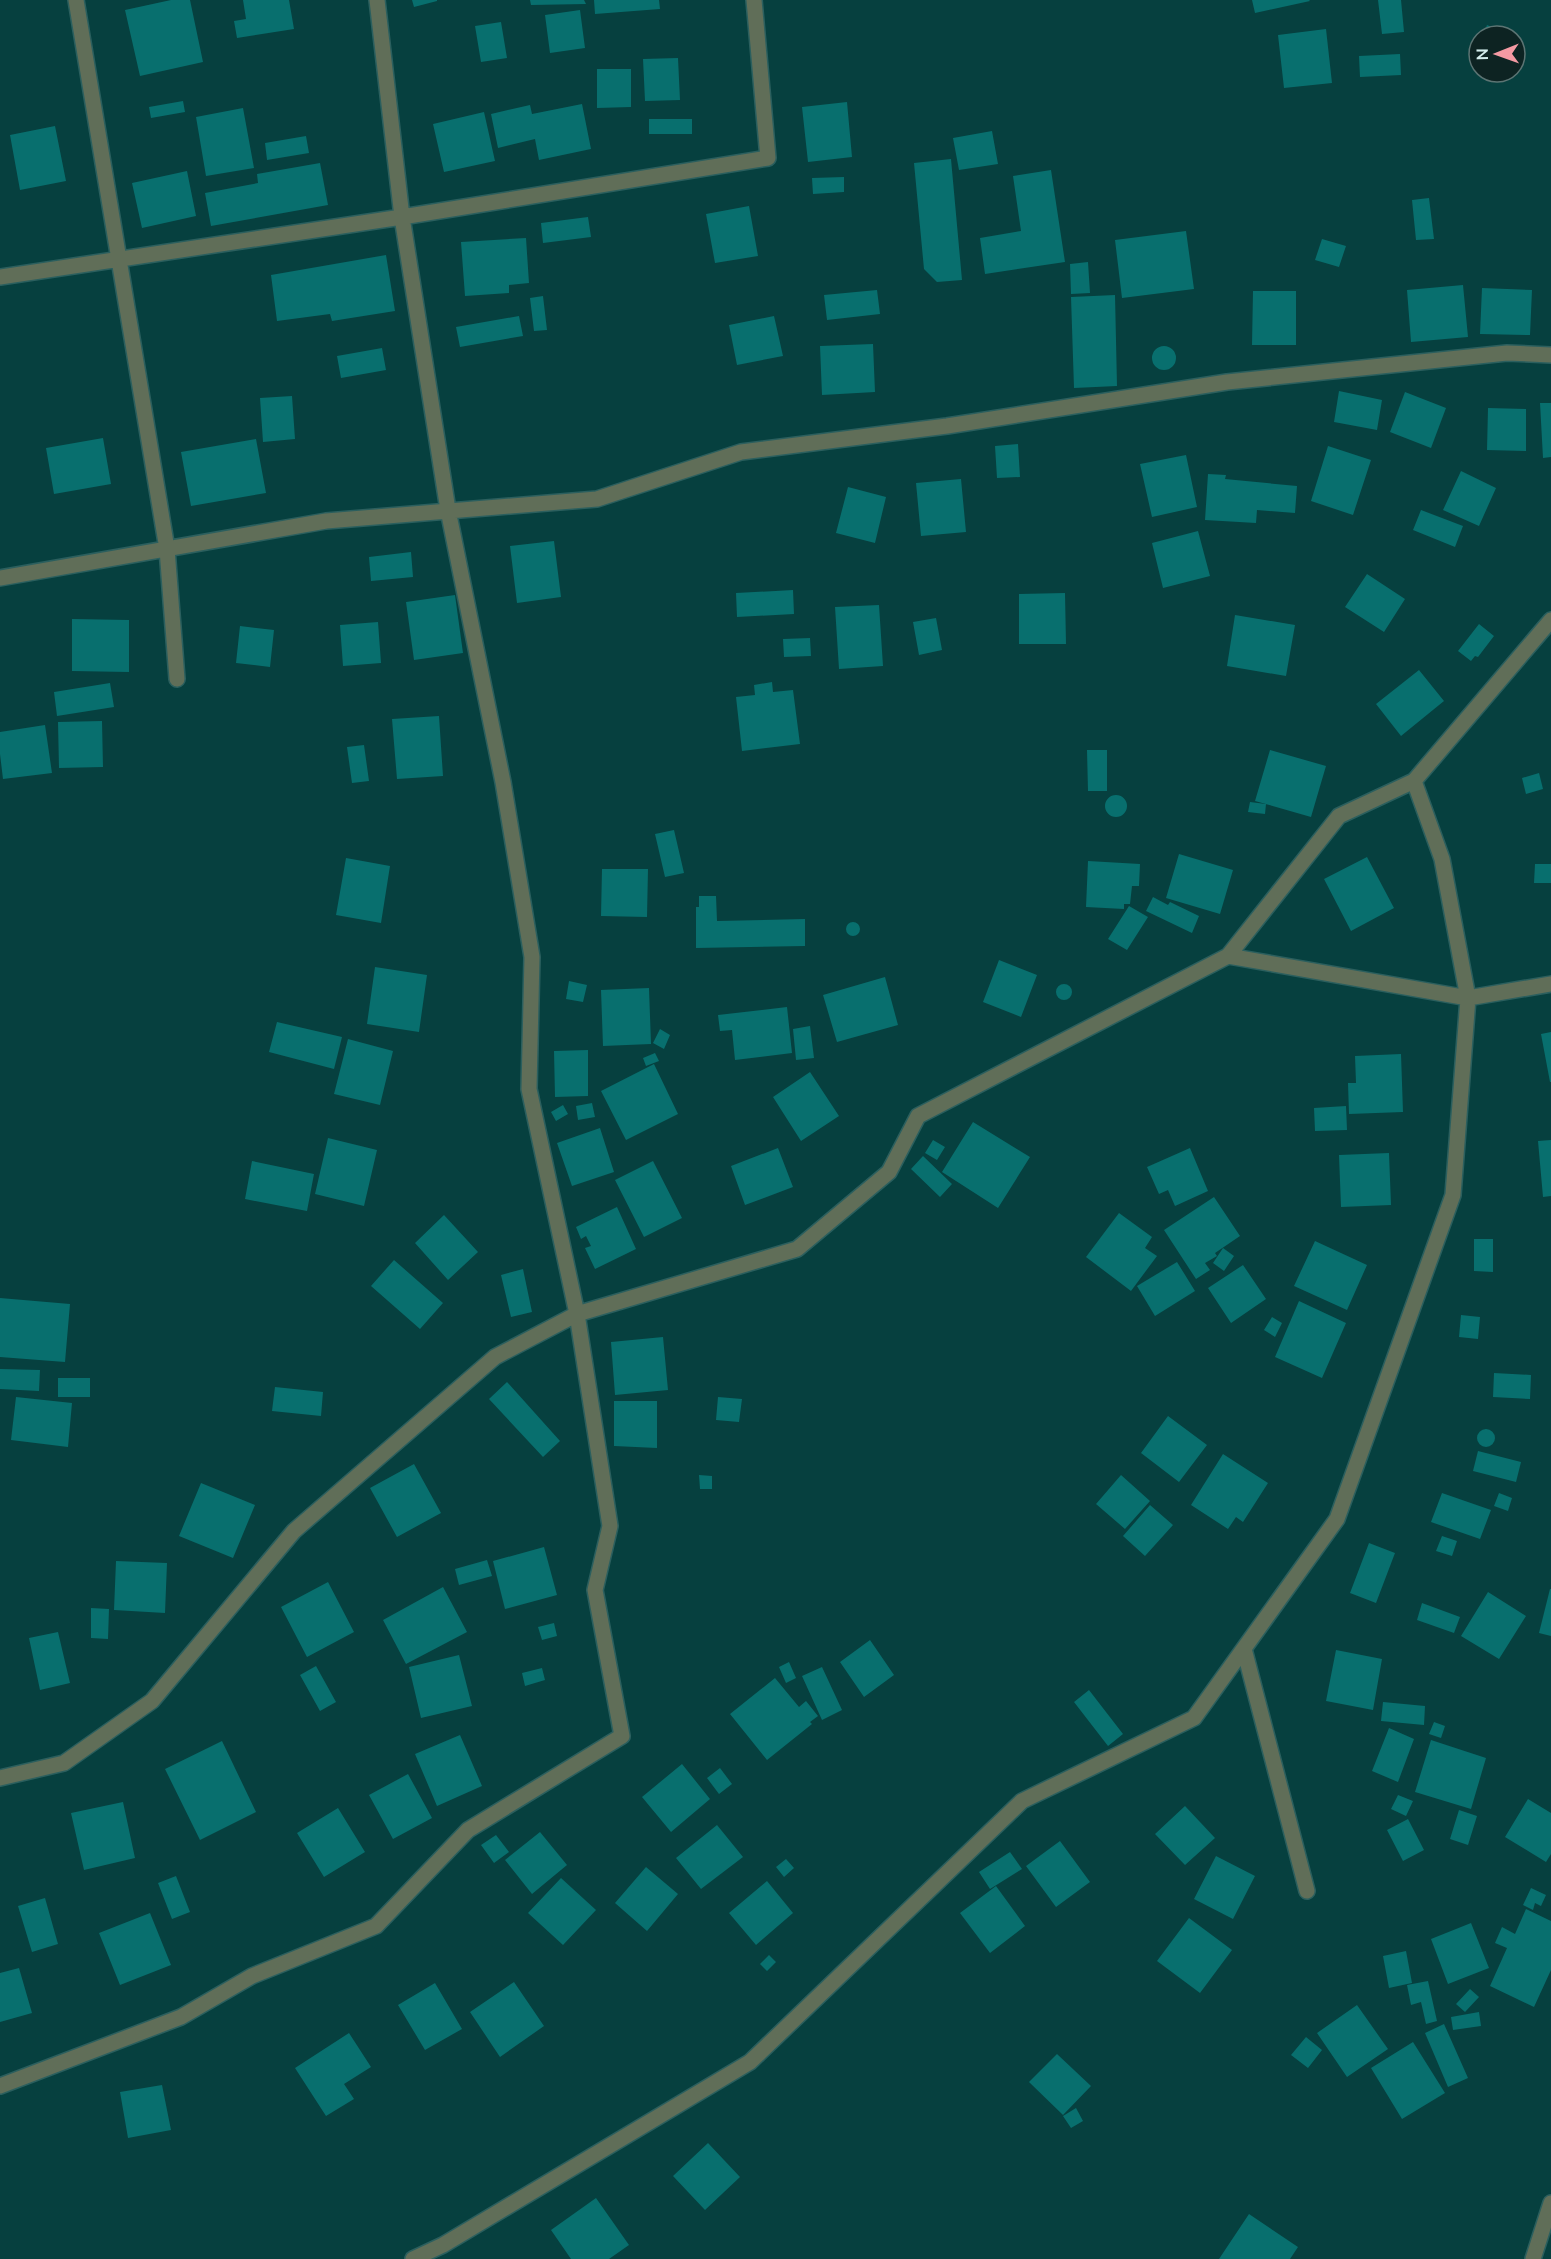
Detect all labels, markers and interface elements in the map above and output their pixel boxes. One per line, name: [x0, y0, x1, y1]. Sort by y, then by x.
north arrow: [1467, 24, 1527, 84]
text: N: [1472, 48, 1492, 60]

